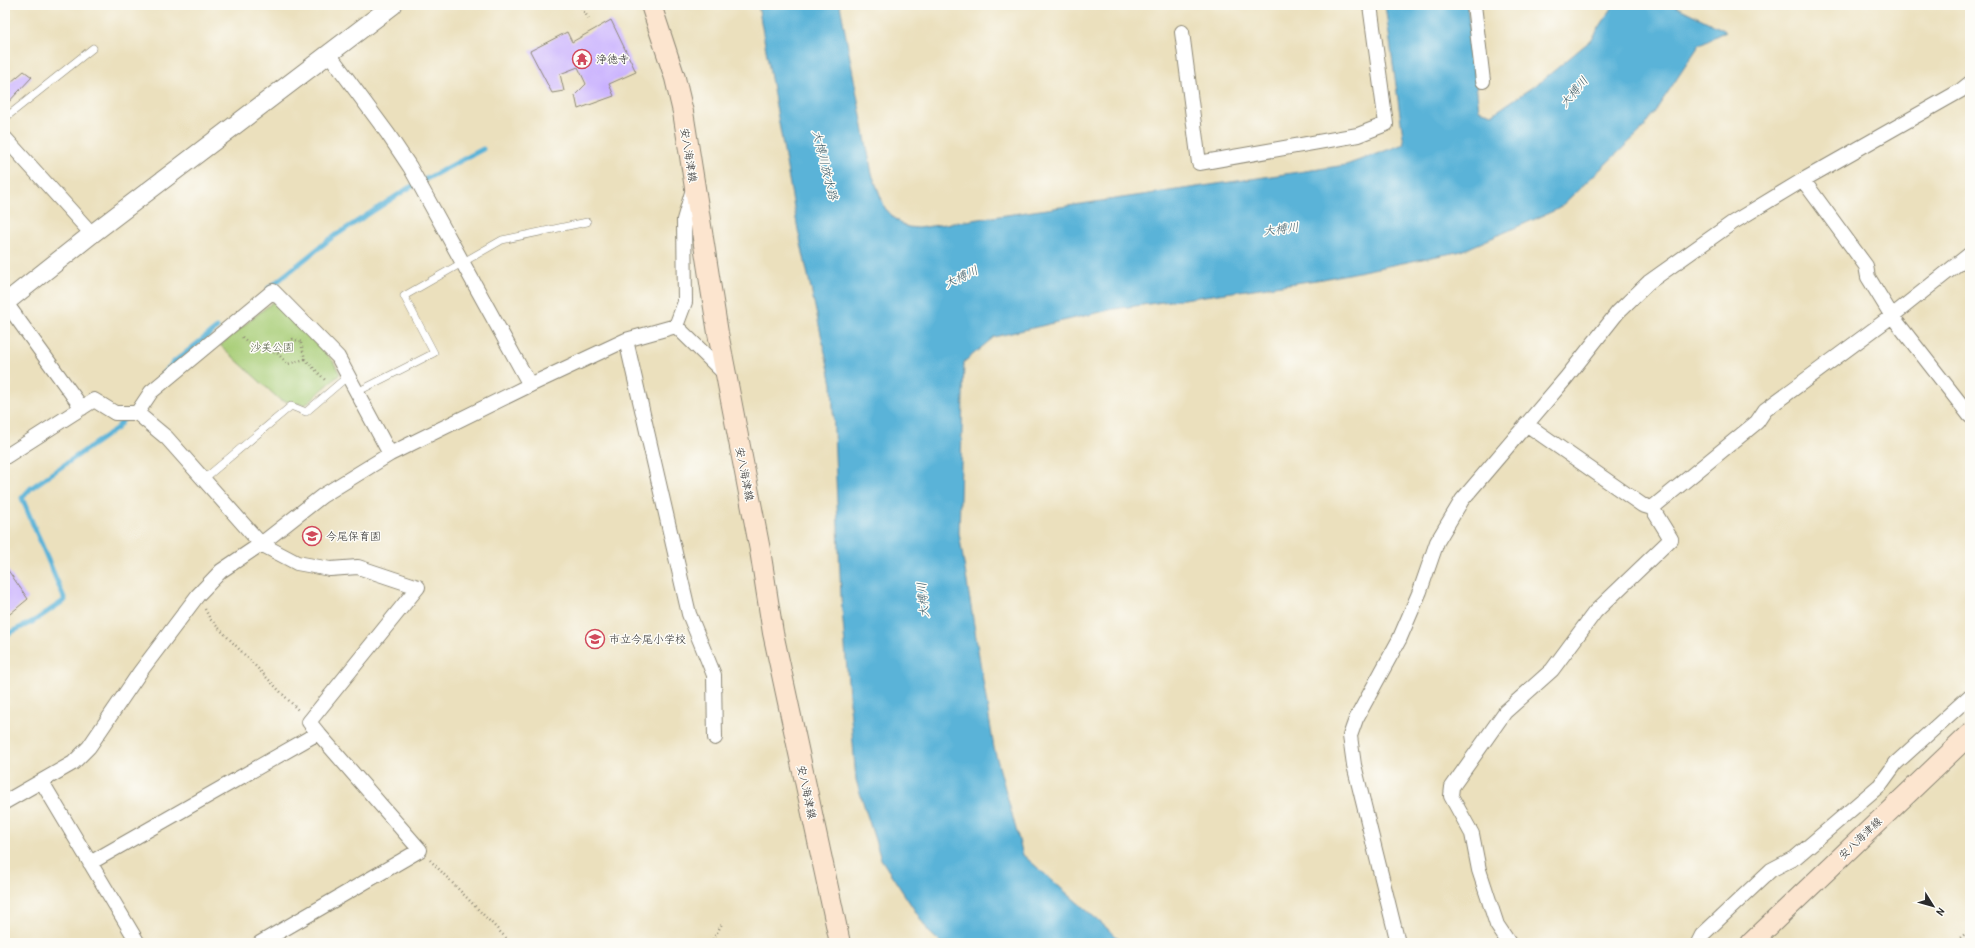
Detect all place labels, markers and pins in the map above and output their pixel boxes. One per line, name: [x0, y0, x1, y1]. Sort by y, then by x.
temple icon: 浄徳寺: [571, 48, 593, 70]
place label: 浄徳寺: [596, 52, 629, 66]
school or university icon: 今尾保育園: [301, 525, 323, 547]
place label: 今尾保育園: [326, 529, 381, 543]
school or university icon: 市立今尾小学校: [584, 628, 606, 650]
place label: 市立今尾小学校: [609, 632, 686, 646]

